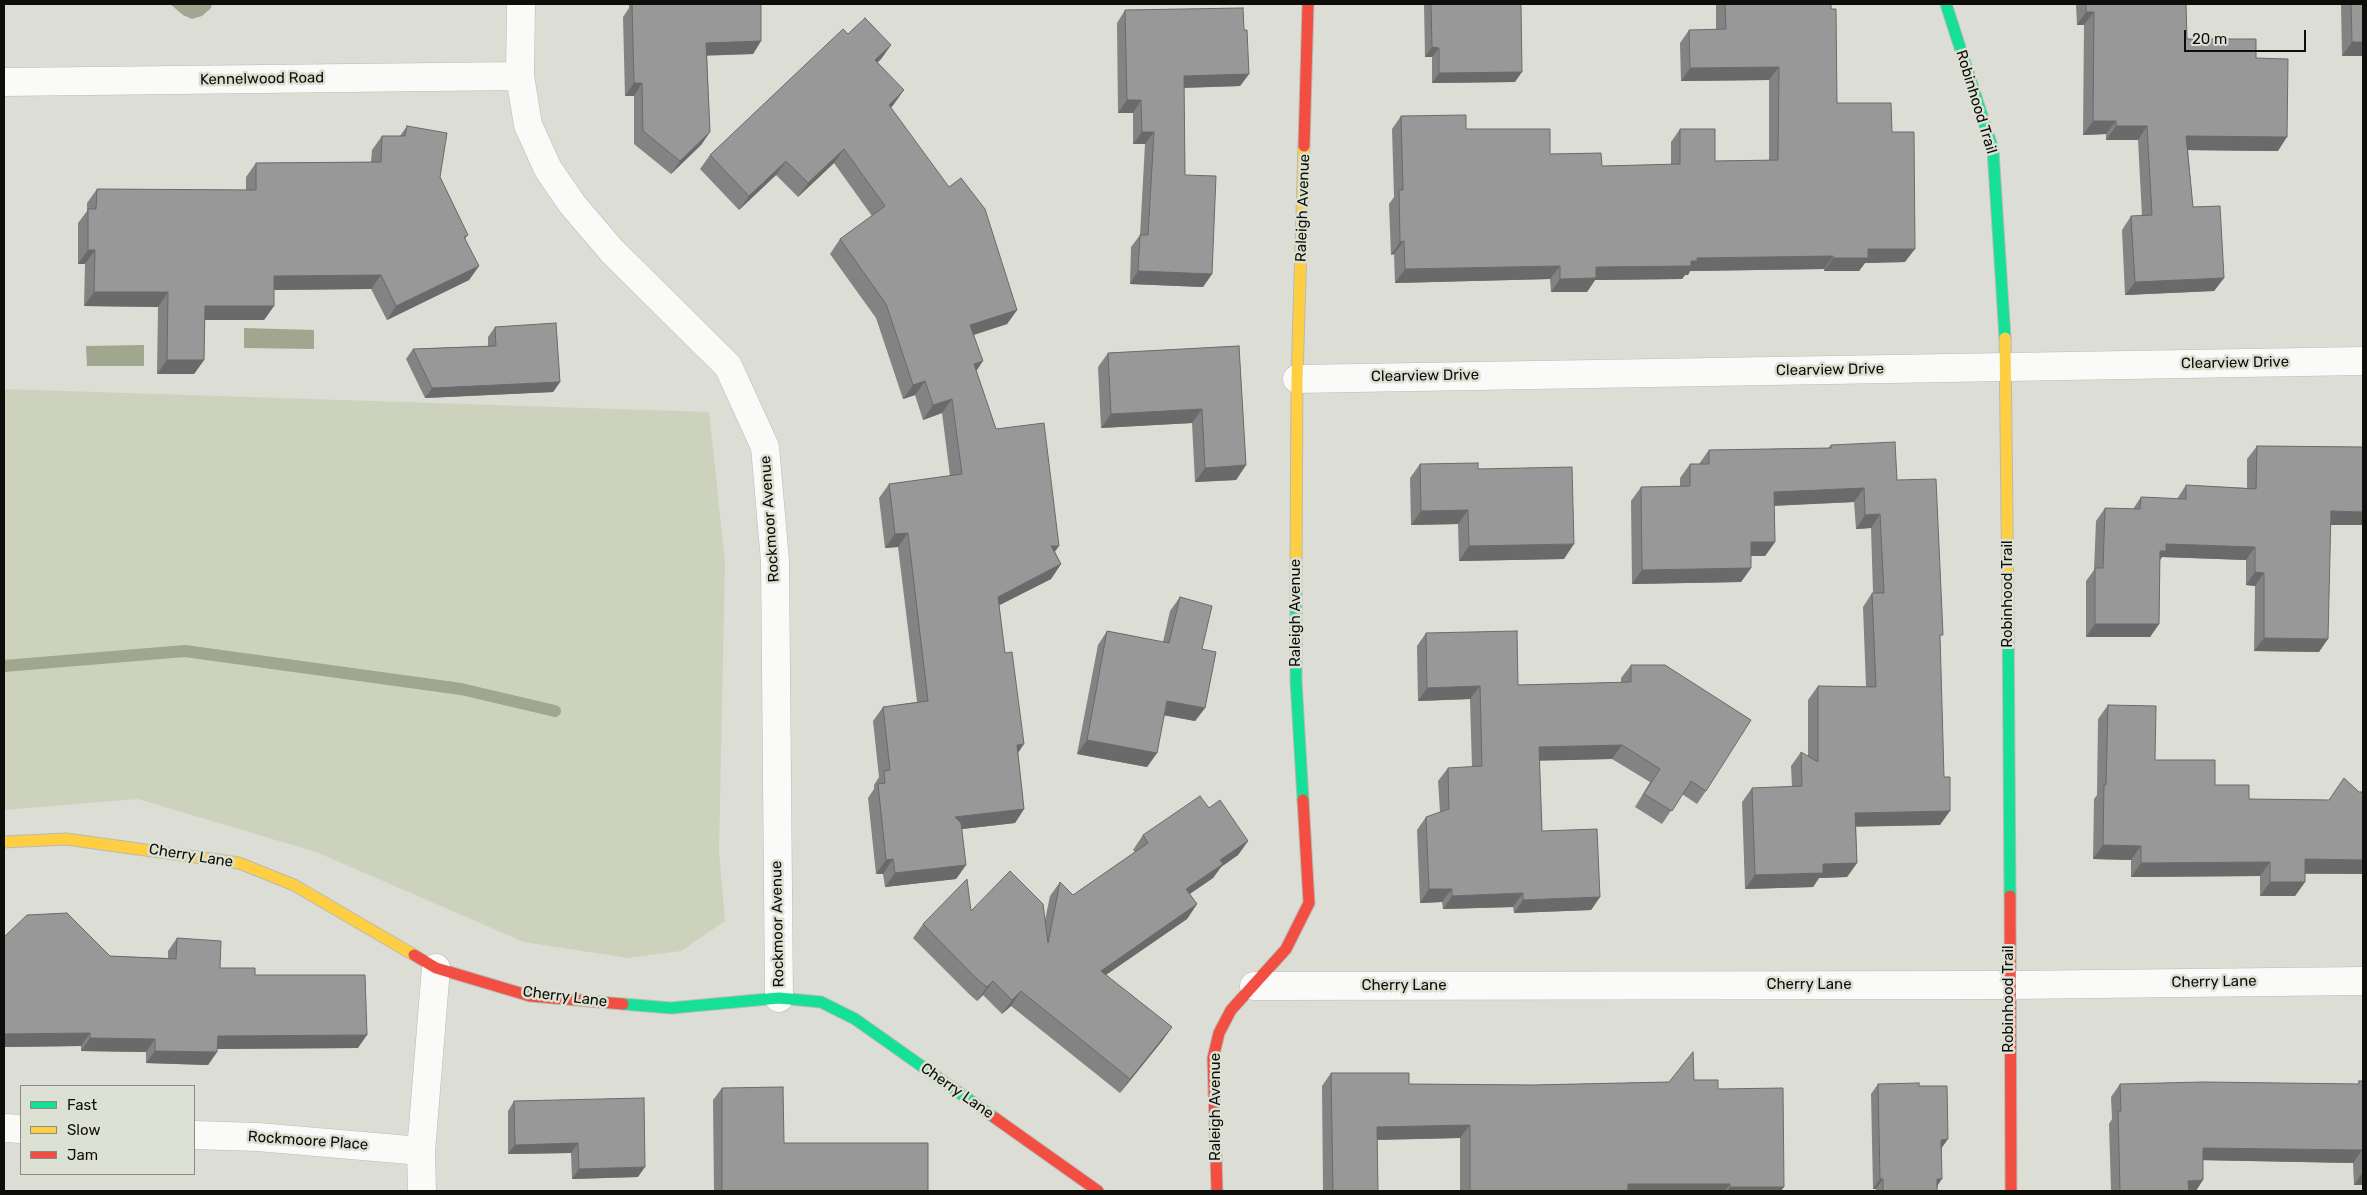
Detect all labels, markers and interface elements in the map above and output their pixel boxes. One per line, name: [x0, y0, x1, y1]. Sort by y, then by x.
scale bar: [2187, 20, 2310, 52]
text: 20 m: [2192, 30, 2227, 48]
street label: Robinhood Trail: [1952, 48, 2000, 156]
street label: Kennelwood Road: [200, 69, 324, 89]
street label: Raleigh Avenue: [1292, 154, 1314, 262]
street label: Clearview Drive: [2181, 353, 2289, 373]
street label: Clearview Drive: [1776, 360, 1884, 380]
street label: Clearview Drive: [1371, 366, 1479, 386]
street label: Rockmoor Avenue: [757, 455, 783, 583]
street label: Robinhood Trail: [1999, 540, 2017, 648]
street label: Raleigh Avenue: [1287, 559, 1305, 667]
street label: Cherry Lane: [148, 840, 234, 872]
street label: Rockmoor Avenue: [768, 860, 788, 988]
street label: Robinhood Trail: [2000, 945, 2018, 1053]
street label: Cherry Lane: [2171, 972, 2257, 992]
street label: Cherry Lane: [1766, 976, 1852, 994]
street label: Cherry Lane: [1361, 977, 1447, 995]
street label: Cherry Lane: [522, 983, 608, 1011]
street label: Raleigh Avenue: [1207, 1053, 1225, 1161]
street label: Cherry Lane: [917, 1059, 997, 1123]
legend: [20, 1085, 195, 1175]
text: Fast: [67, 1096, 97, 1114]
text: Slow: [67, 1121, 100, 1139]
street label: Rockmoore Place: [247, 1128, 369, 1154]
text: Jam: [67, 1146, 98, 1164]

